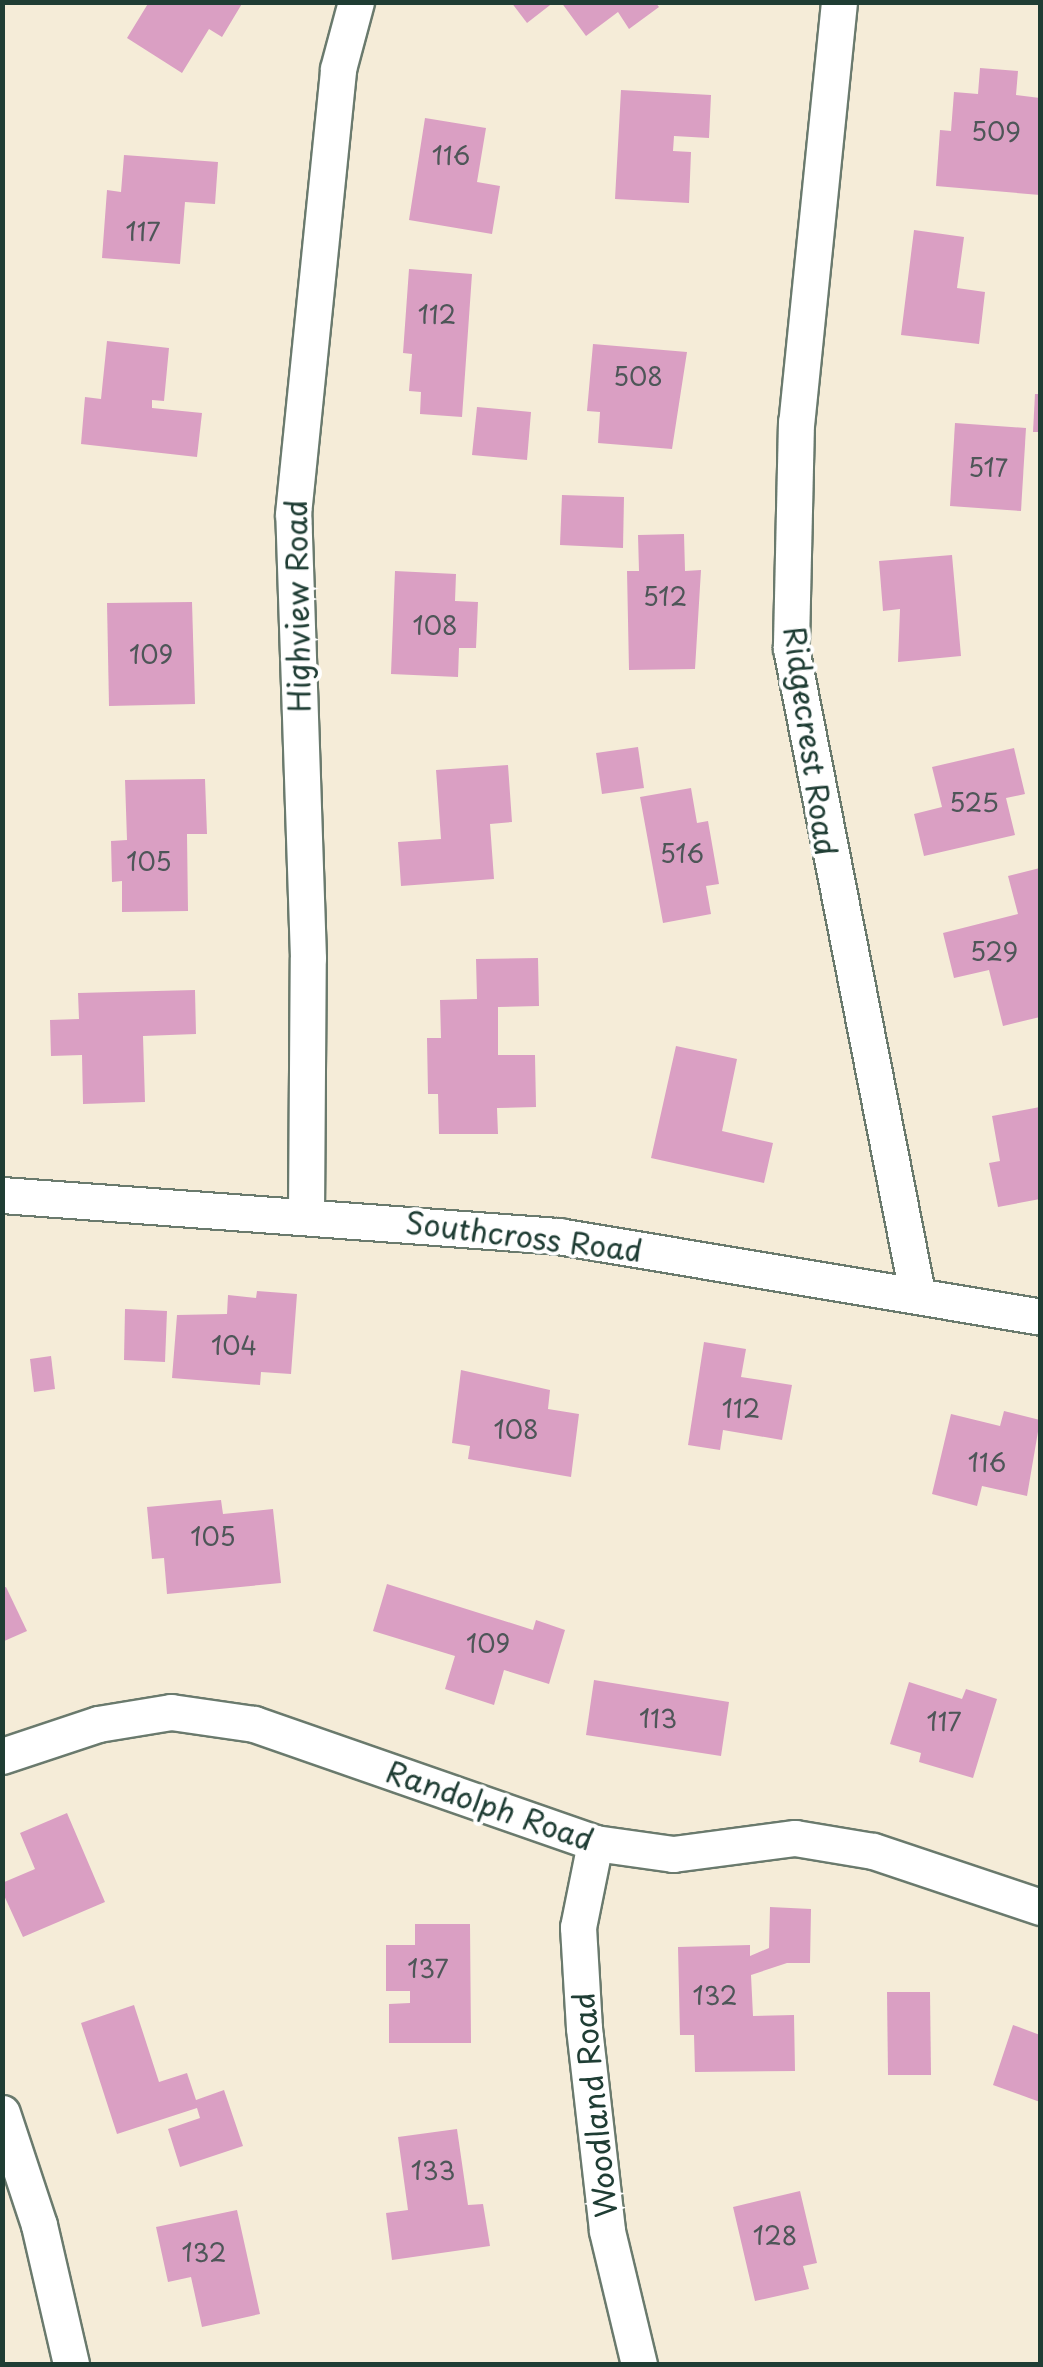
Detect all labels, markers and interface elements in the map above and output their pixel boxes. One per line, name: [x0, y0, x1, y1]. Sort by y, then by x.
house number: 509: [971, 116, 1021, 146]
house number: 116: [432, 140, 470, 170]
house number: 117: [125, 216, 161, 246]
house number: 112: [418, 299, 456, 329]
house number: 508: [613, 361, 663, 391]
house number: 517: [968, 452, 1008, 482]
street label: Highview Road: [277, 500, 317, 712]
house number: 512: [643, 581, 687, 611]
house number: 108: [412, 610, 458, 640]
street label: Ridgecrest Road: [777, 624, 845, 858]
house number: 109: [129, 639, 173, 669]
house number: 525: [949, 787, 999, 817]
house number: 516: [660, 838, 704, 868]
house number: 105: [126, 846, 172, 876]
house number: 529: [970, 936, 1018, 966]
street label: Southcross Road: [404, 1204, 644, 1268]
house number: 104: [211, 1330, 257, 1360]
house number: 112: [722, 1393, 760, 1423]
house number: 108: [493, 1414, 539, 1444]
house number: 116: [968, 1447, 1006, 1477]
house number: 105: [190, 1521, 236, 1551]
house number: 109: [466, 1628, 510, 1658]
house number: 113: [639, 1703, 677, 1733]
house number: 117: [926, 1706, 962, 1736]
street label: Randolph Road: [381, 1753, 599, 1857]
house number: 137: [407, 1953, 449, 1983]
house number: 132: [693, 1980, 737, 2010]
street label: Woodland Road: [564, 1991, 624, 2219]
house number: 133: [411, 2155, 455, 2185]
house number: 128: [753, 2220, 797, 2250]
house number: 132: [182, 2237, 226, 2267]

